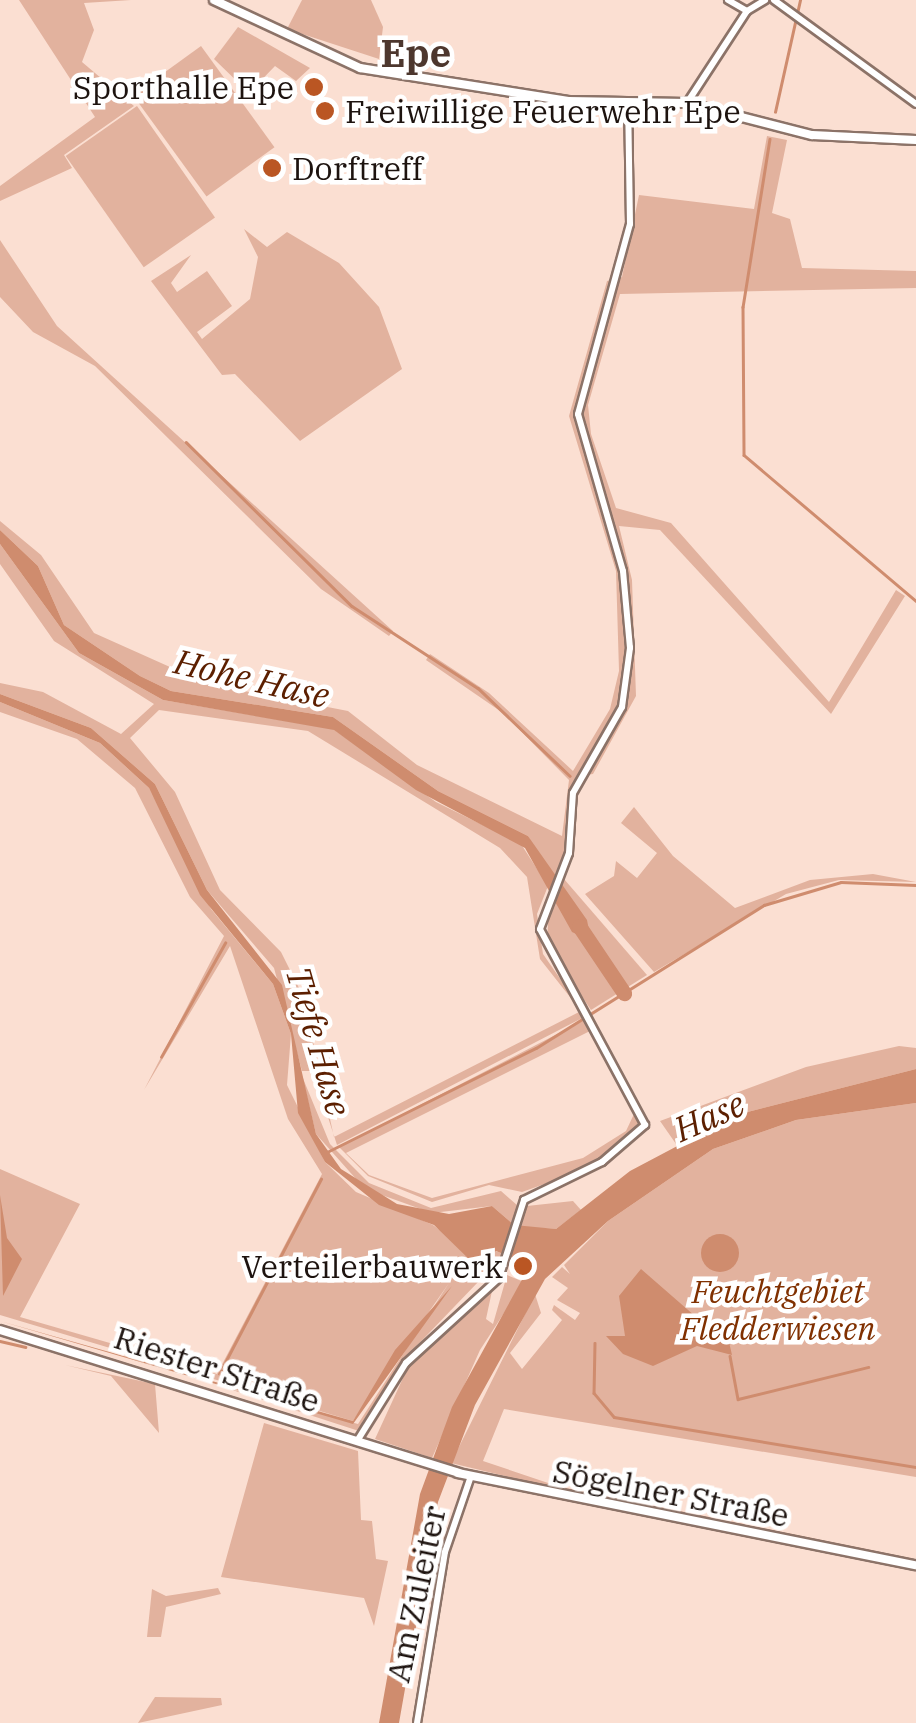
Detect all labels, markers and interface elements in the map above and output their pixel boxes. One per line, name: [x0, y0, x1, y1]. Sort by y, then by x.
district label: Epe: [381, 30, 451, 76]
place label: Sporthalle Epe: [73, 68, 294, 106]
marker: Sporthalle Epe: [303, 76, 325, 98]
place label: Freiwillige Feuerwehr Epe: [345, 92, 741, 130]
marker: Freiwillige Feuerwehr Epe: [314, 100, 336, 122]
place label: Dorftreff: [292, 149, 423, 187]
marker: Dorftreff: [261, 157, 283, 179]
water label: Hohe Hase: [170, 640, 334, 716]
water label: Tiefe Hase: [278, 962, 360, 1120]
water label: Hase: [667, 1082, 751, 1150]
place label: Verteilerbauwerk: [241, 1247, 503, 1285]
marker: Verteilerbauwerk: [512, 1255, 534, 1277]
park label: Feuchtgebiet Fledderwiesen: [681, 1273, 875, 1348]
street label: Riester Straße: [109, 1318, 325, 1420]
street label: Sögelner Straße: [550, 1451, 792, 1535]
street label: Am Zuleiter: [379, 1502, 453, 1686]

